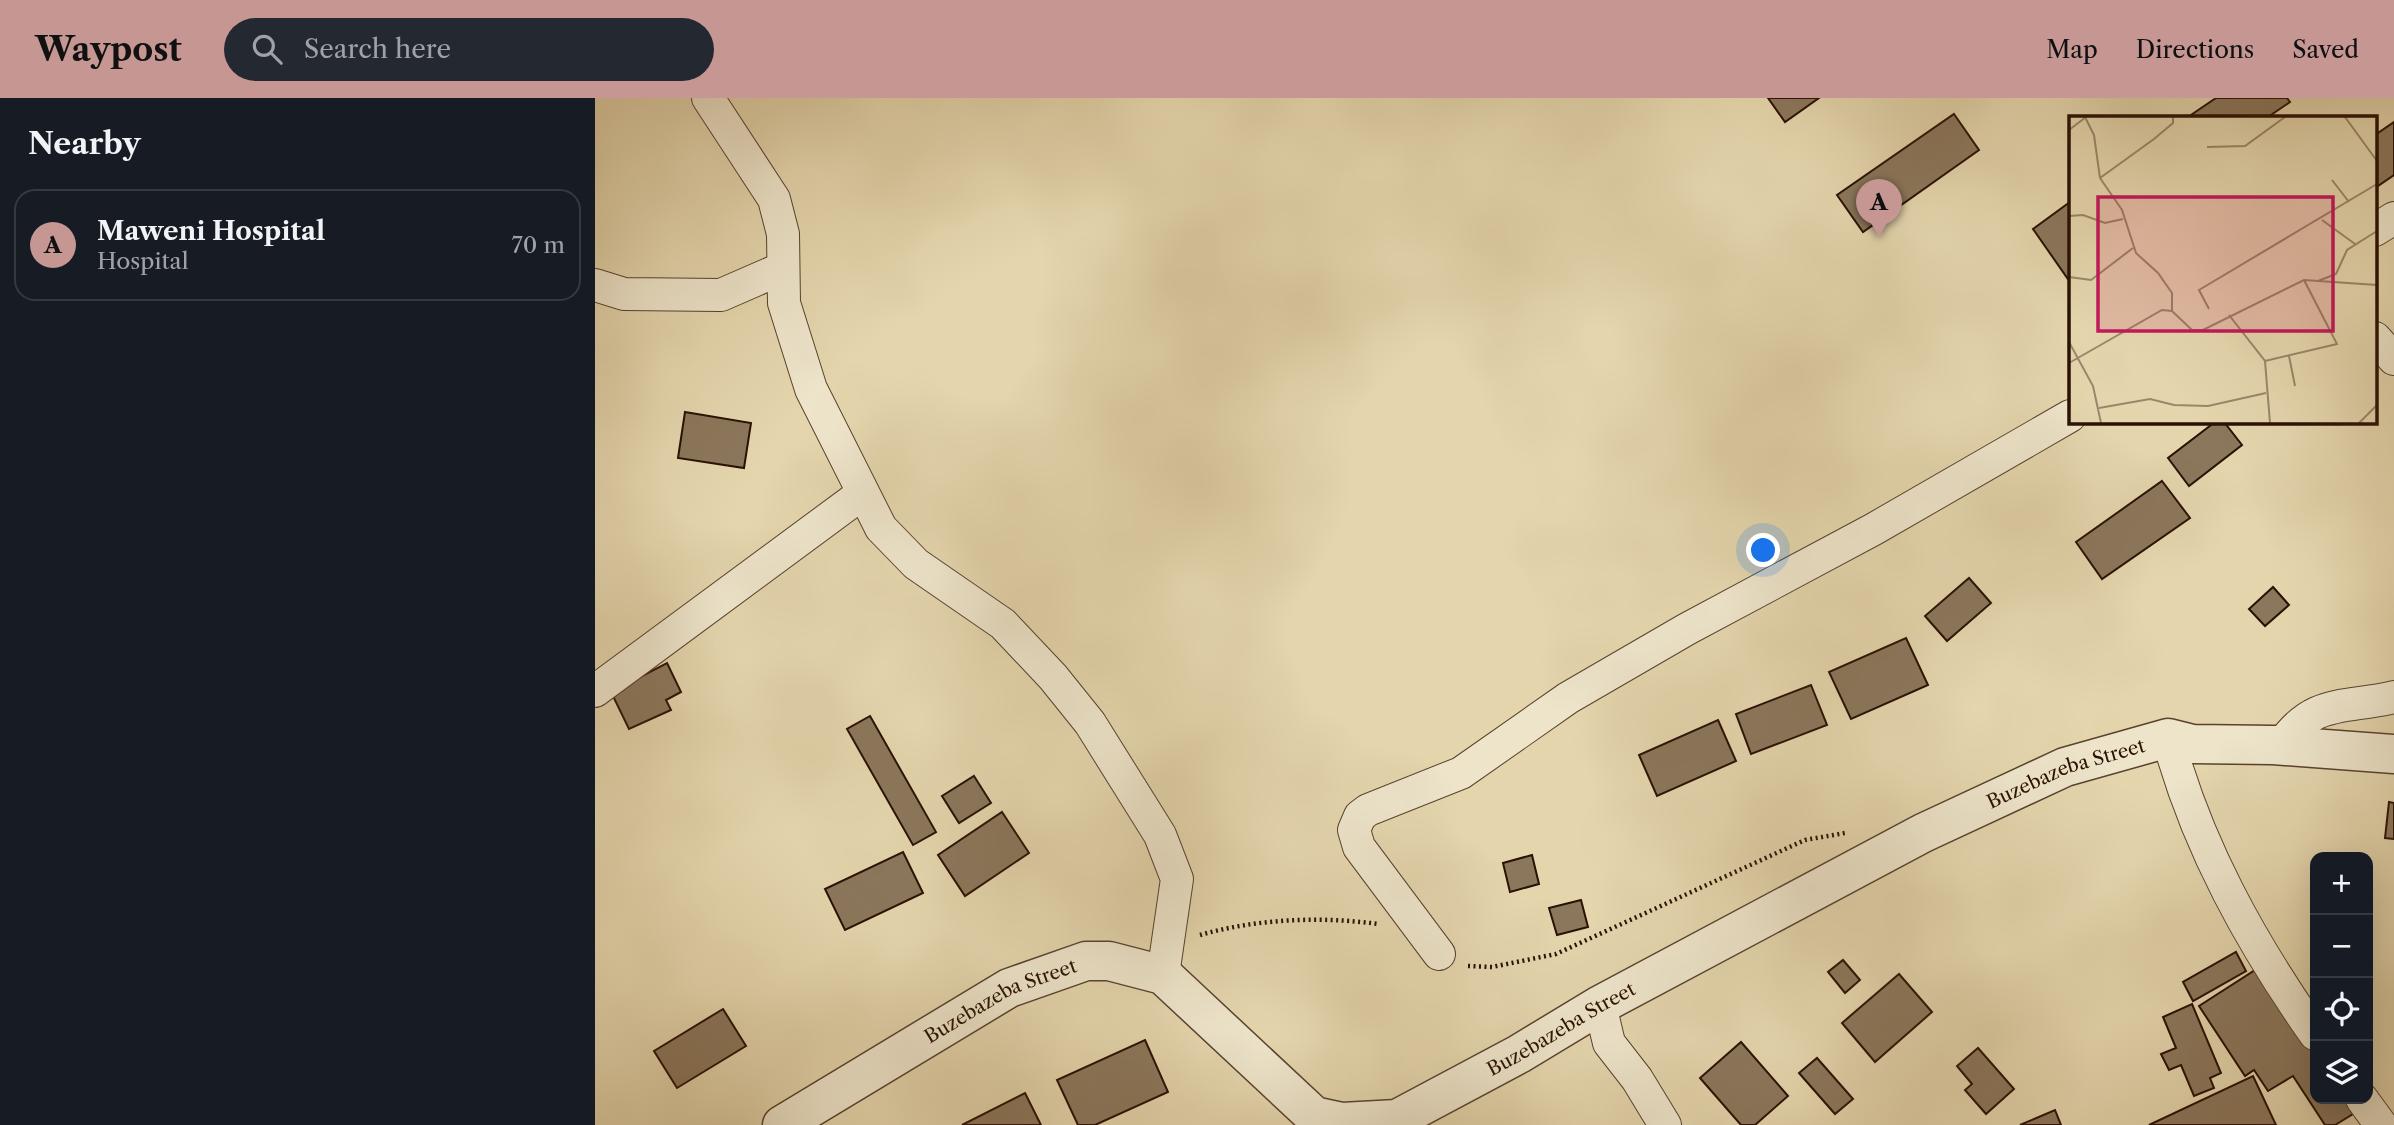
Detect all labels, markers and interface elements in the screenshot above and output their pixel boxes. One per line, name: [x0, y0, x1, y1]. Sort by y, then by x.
search box: [224, 18, 714, 81]
text: Waypost: [35, 29, 182, 70]
icon: search: [248, 30, 286, 68]
text: Search here: [304, 33, 451, 65]
text: Map: [2046, 35, 2098, 64]
text: Directions: [2136, 35, 2254, 64]
text: Saved: [2292, 35, 2359, 64]
inset map: [2069, 116, 2377, 424]
text: Nearby: [28, 125, 141, 162]
pin: A: [1856, 179, 1902, 237]
text: Maweni Hospital: [97, 215, 325, 247]
text: A: [44, 231, 62, 259]
text: 70 m: [512, 231, 565, 259]
text: Hospital: [97, 247, 189, 275]
your location: [1746, 533, 1780, 567]
street label: Buzebazeba Street: [1983, 733, 2148, 813]
map controls: [2310, 852, 2373, 1104]
button: +: [2310, 852, 2373, 915]
button: −: [2310, 915, 2373, 978]
street label: Buzebazeba Street: [920, 954, 1080, 1048]
street label: Buzebazeba Street: [1483, 977, 1639, 1081]
button: locate: [2310, 978, 2373, 1041]
button: layers: [2310, 1041, 2373, 1104]

